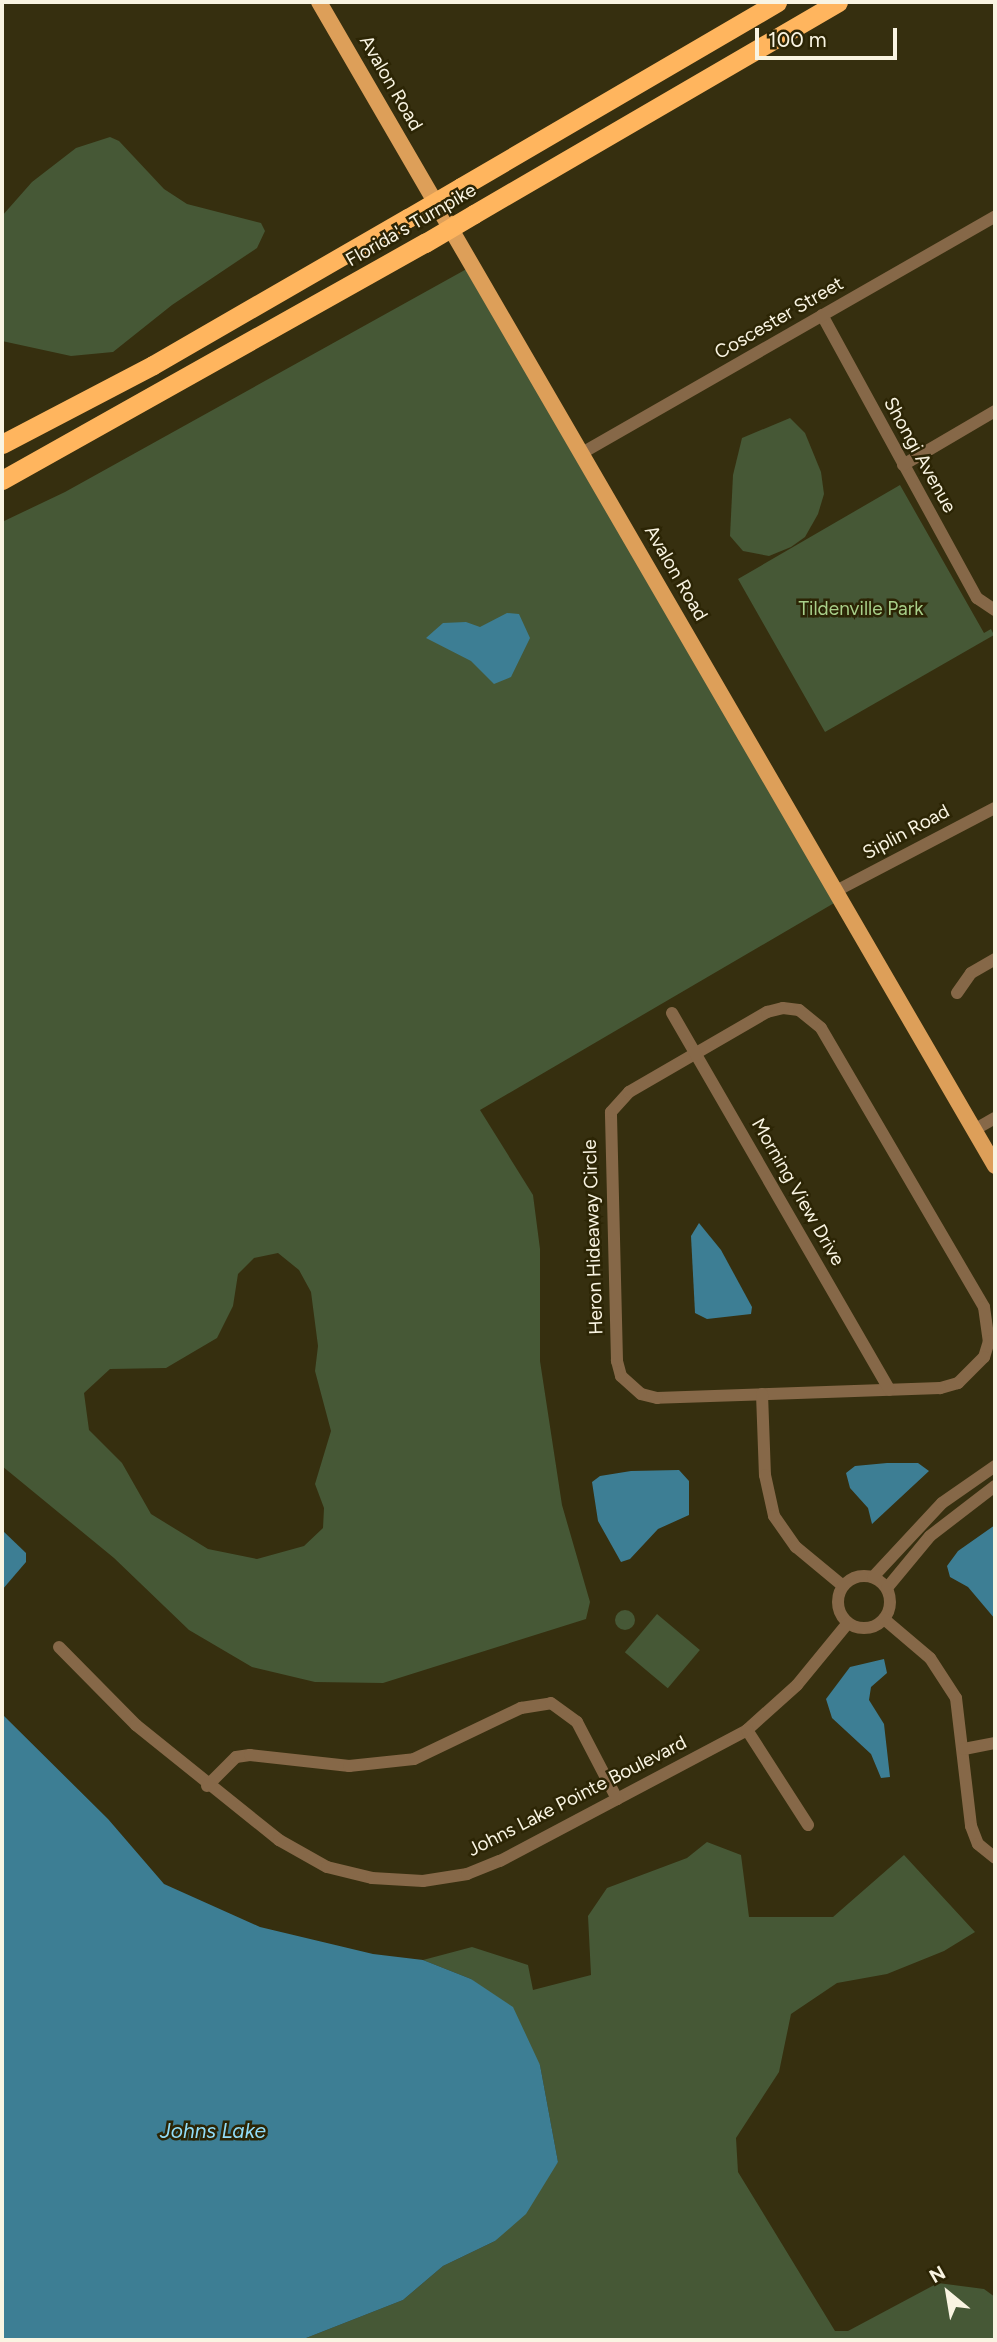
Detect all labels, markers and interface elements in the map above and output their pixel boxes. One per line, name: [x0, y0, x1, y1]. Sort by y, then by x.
scale bar: [759, 14, 901, 58]
text: 100 m: [768, 27, 827, 52]
street label: Avalon Road: [355, 31, 427, 135]
street label: Florida's Turnpike: [342, 178, 480, 272]
street label: Coscester Street: [711, 272, 847, 364]
street label: Shongi Avenue: [879, 393, 961, 517]
street label: Avalon Road: [640, 521, 712, 625]
park label: Tildenville Park: [799, 598, 923, 620]
street label: Siplin Road: [859, 800, 953, 864]
street label: Morning View Drive: [747, 1114, 849, 1270]
street label: Heron Hideaway Circle: [578, 1139, 608, 1335]
street label: Johns Lake Pointe Boulevard: [464, 1731, 690, 1861]
water label: Johns Lake: [160, 2118, 266, 2144]
north arrow: [913, 2258, 983, 2328]
text: N: [925, 2261, 949, 2288]

